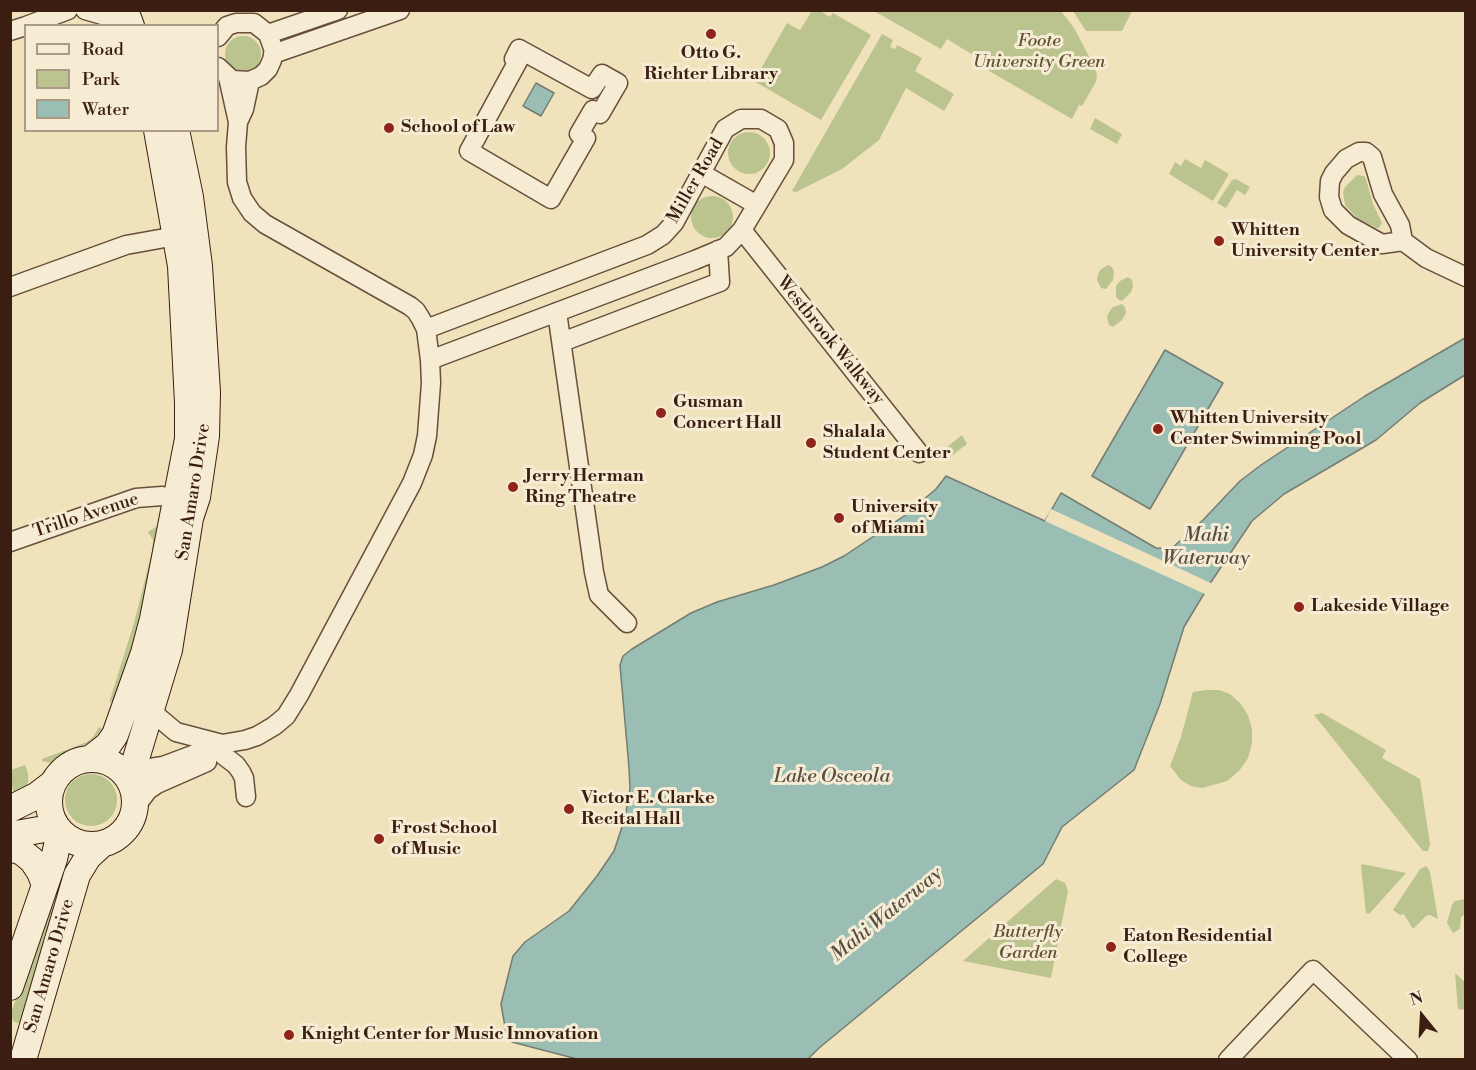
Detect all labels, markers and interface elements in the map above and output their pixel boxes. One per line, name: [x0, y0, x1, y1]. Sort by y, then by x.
legend: [24, 24, 219, 132]
marker: Otto G. Richter Library: [704, 27, 718, 41]
park label: Foote University Green: [973, 31, 1105, 74]
text: Road: [82, 38, 124, 61]
place label: Otto G. Richter Library: [644, 43, 778, 86]
text: Park: [82, 68, 119, 91]
text: Water: [82, 98, 129, 121]
place label: School of Law: [401, 117, 516, 139]
marker: School of Law: [382, 121, 396, 135]
street label: Miller Road: [663, 135, 729, 227]
place label: Whitten University Center: [1231, 220, 1380, 262]
marker: Whitten University Center: [1212, 234, 1226, 248]
street label: Westbrook Walkway: [771, 272, 889, 410]
place label: Gusman Concert Hall: [673, 392, 782, 434]
marker: Gusman Concert Hall: [654, 406, 668, 420]
place label: Whitten University Center Swimming Pool: [1170, 408, 1361, 450]
street label: San Amaro Drive: [173, 422, 215, 562]
place label: Shalala Student Center: [823, 422, 951, 464]
marker: Whitten University Center Swimming Pool: [1151, 422, 1165, 436]
marker: Shalala Student Center: [804, 436, 818, 450]
place label: Jerry Herman Ring Theatre: [525, 466, 644, 508]
marker: Jerry Herman Ring Theatre: [506, 480, 520, 494]
street label: Trillo Avenue: [30, 489, 142, 543]
place label: University of Miami: [851, 497, 938, 540]
marker: University of Miami: [832, 511, 846, 525]
water label: Mahi Waterway: [1162, 524, 1250, 571]
place label: Lakeside Village: [1311, 596, 1449, 618]
marker: Lakeside Village: [1292, 600, 1306, 614]
water label: Lake Osceola: [774, 765, 890, 789]
place label: Victor E. Clarke Recital Hall: [581, 788, 715, 830]
marker: Victor E. Clarke Recital Hall: [562, 802, 576, 816]
place label: Frost School of Music: [391, 818, 497, 860]
marker: Frost School of Music: [372, 832, 386, 846]
water label: Mahi Waterway: [826, 862, 948, 968]
street label: San Amaro Drive: [21, 897, 79, 1035]
park label: Butterfly Garden: [993, 922, 1063, 964]
place label: Eaton Residential College: [1123, 926, 1272, 968]
marker: Eaton Residential College: [1104, 940, 1118, 954]
north arrow: [1392, 986, 1452, 1046]
text: N: [1407, 987, 1426, 1010]
place label: Knight Center for Music Innovation: [301, 1024, 598, 1046]
marker: Knight Center for Music Innovation: [282, 1028, 296, 1042]

